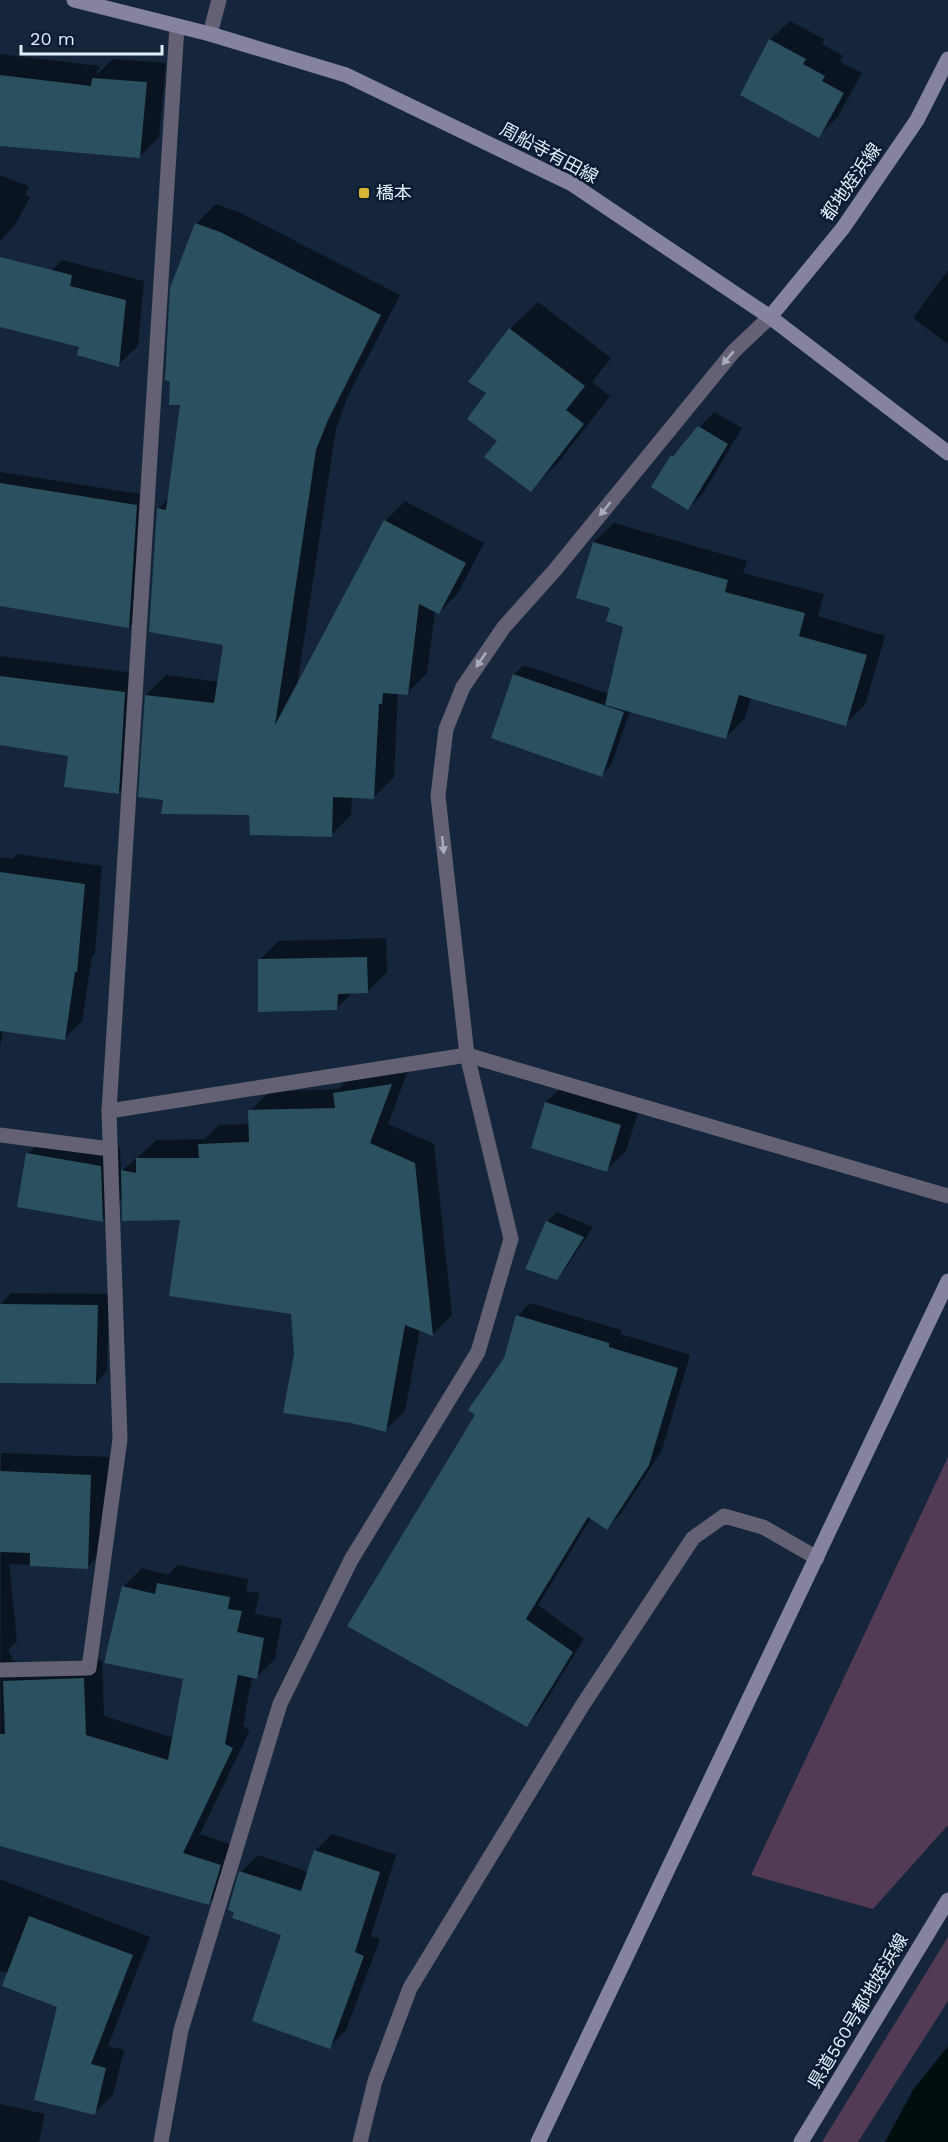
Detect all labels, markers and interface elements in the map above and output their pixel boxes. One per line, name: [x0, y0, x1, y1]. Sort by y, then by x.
scale bar: [21, 18, 162, 56]
text: 20 m: [30, 28, 75, 49]
street label: 周船寺有田線: [497, 118, 602, 187]
street label: 都地姪浜線: [816, 139, 885, 225]
place label: 橋本: [376, 182, 412, 203]
marker: 橋本: [357, 186, 371, 200]
one-way arrow: [722, 350, 735, 366]
one-way arrow: [598, 501, 611, 517]
one-way arrow: [476, 651, 487, 668]
one-way arrow: [438, 835, 448, 854]
street label: 県道560号都地姪浜線: [803, 1930, 912, 2092]

